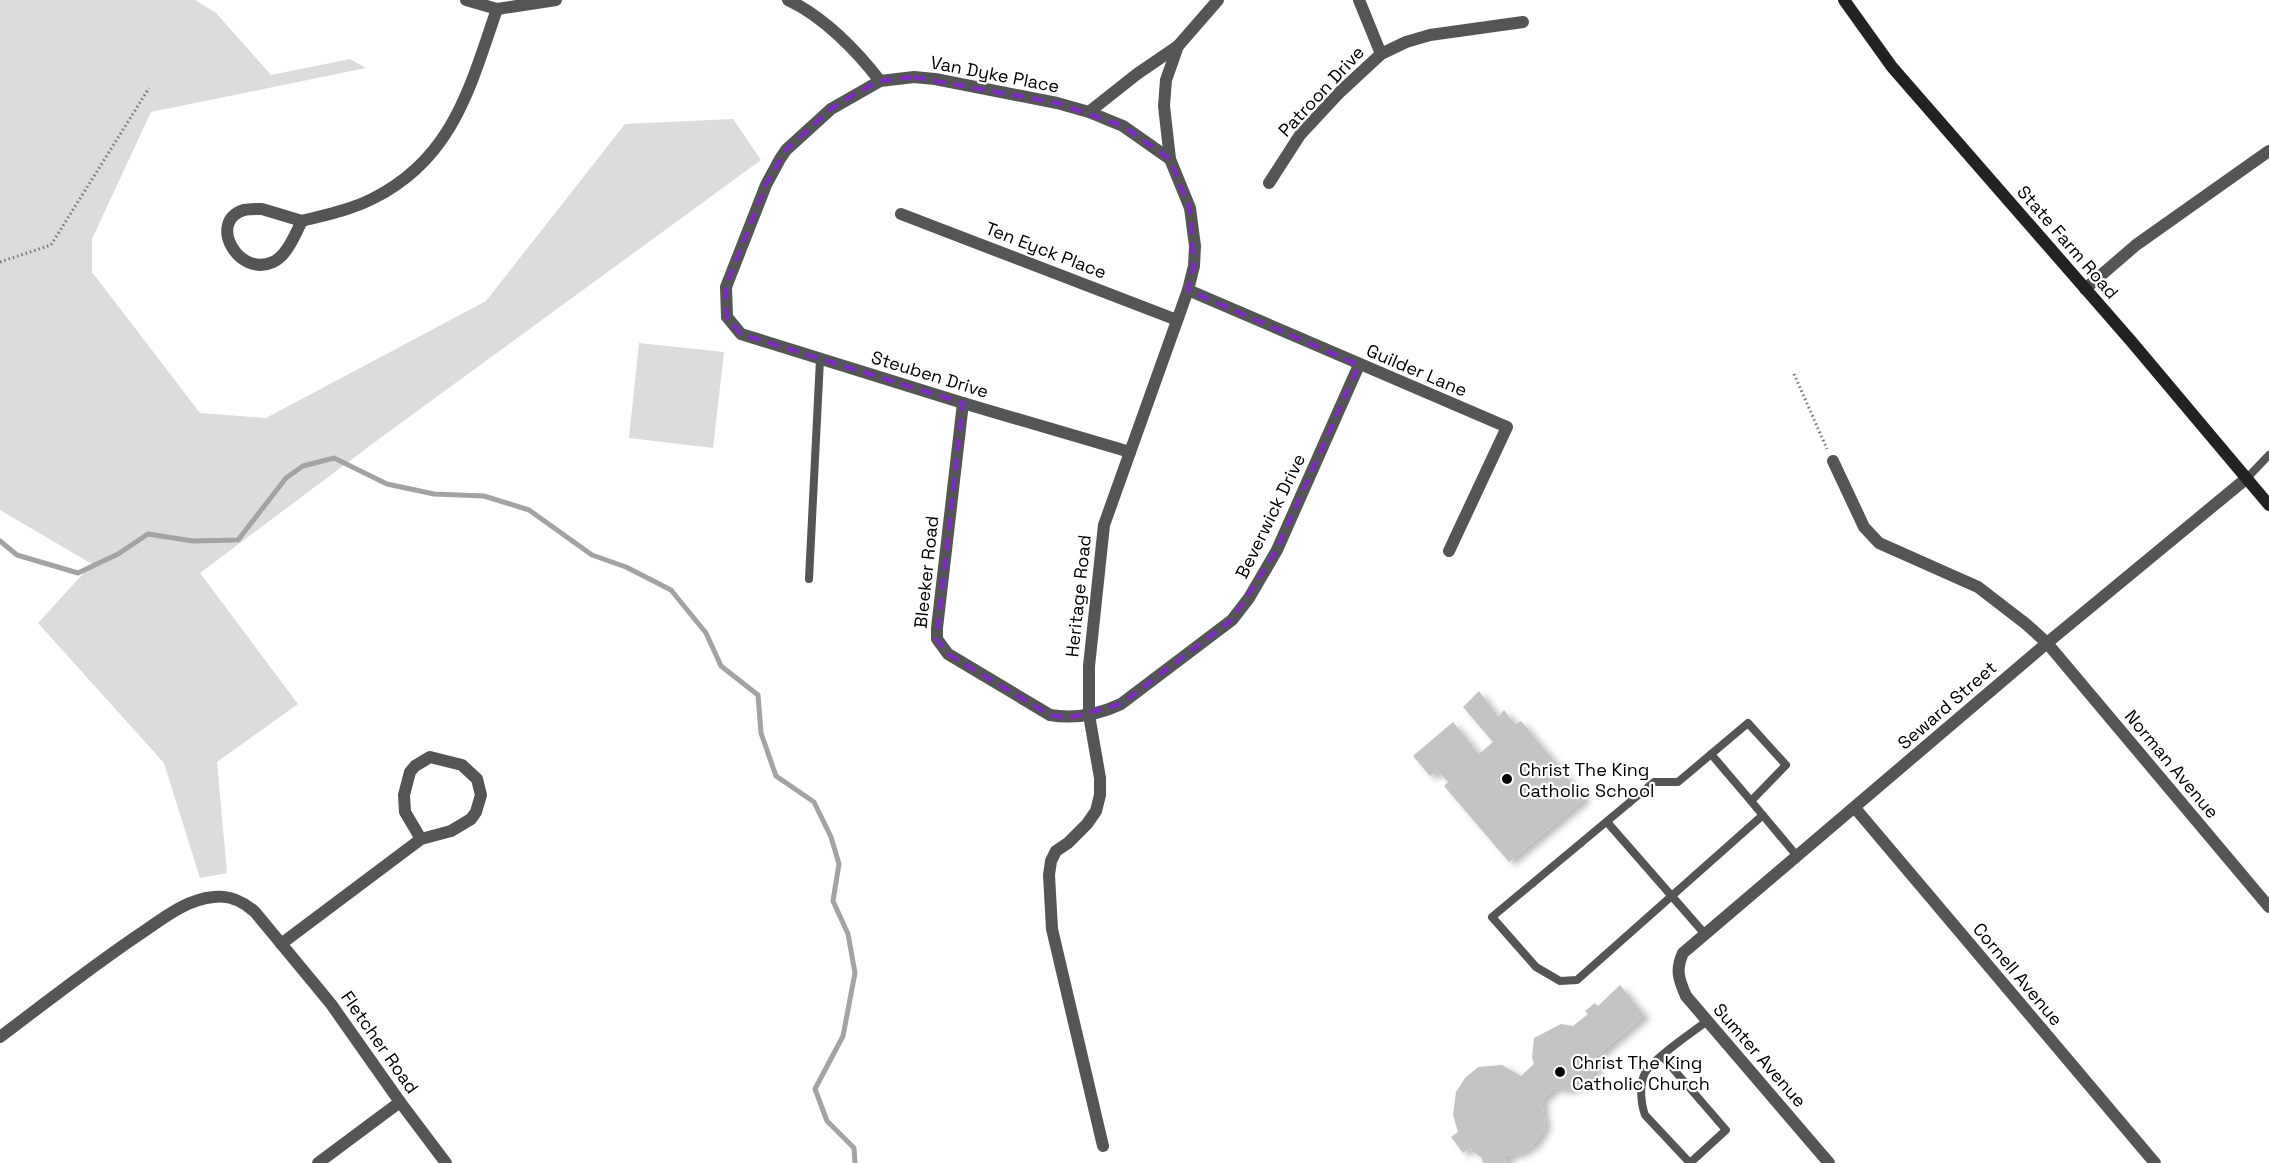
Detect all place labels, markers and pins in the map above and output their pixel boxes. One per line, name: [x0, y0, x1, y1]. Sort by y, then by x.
place label: Christ The King Catholic School: [1519, 758, 1654, 802]
marker: Christ The King Catholic School: [1500, 772, 1514, 786]
place label: Christ The King Catholic Church: [1572, 1051, 1710, 1095]
marker: Christ The King Catholic Church: [1553, 1065, 1567, 1079]

